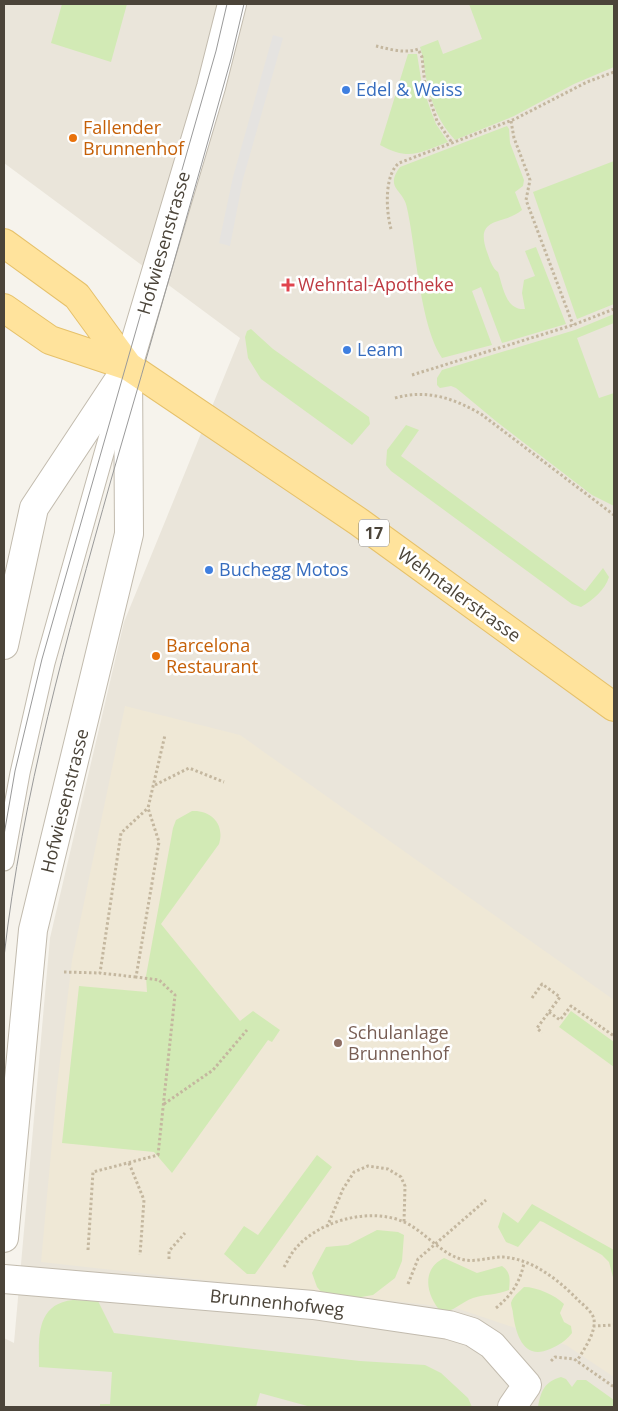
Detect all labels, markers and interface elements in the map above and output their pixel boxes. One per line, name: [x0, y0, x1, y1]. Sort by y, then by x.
place label: Edel & Weiss: [356, 77, 463, 101]
marker: Edel & Weiss: [340, 84, 352, 96]
place label: Fallender Brunnenhof: [83, 115, 185, 160]
marker: Fallender Brunnenhof: [67, 132, 79, 144]
street label: Hofwiesenstrasse: [131, 168, 195, 317]
place label: Wehntal-Apotheke: [298, 272, 454, 296]
marker: Wehntal-Apotheke: [282, 279, 294, 291]
place label: Leam: [357, 337, 403, 361]
marker: Leam: [341, 344, 353, 356]
road number: 17: [359, 520, 389, 546]
street label: Wehntalerstrasse: [393, 541, 526, 647]
place label: Buchegg Motos: [219, 557, 349, 581]
marker: Buchegg Motos: [203, 564, 215, 576]
place label: Barcelona Restaurant: [166, 633, 258, 678]
marker: Barcelona Restaurant: [150, 650, 162, 662]
street label: Hofwiesenstrasse: [34, 726, 94, 876]
place label: Schulanlage Brunnenhof: [348, 1020, 450, 1065]
marker: Schulanlage Brunnenhof: [332, 1037, 344, 1049]
street label: Brunnenhofweg: [209, 1283, 346, 1321]

